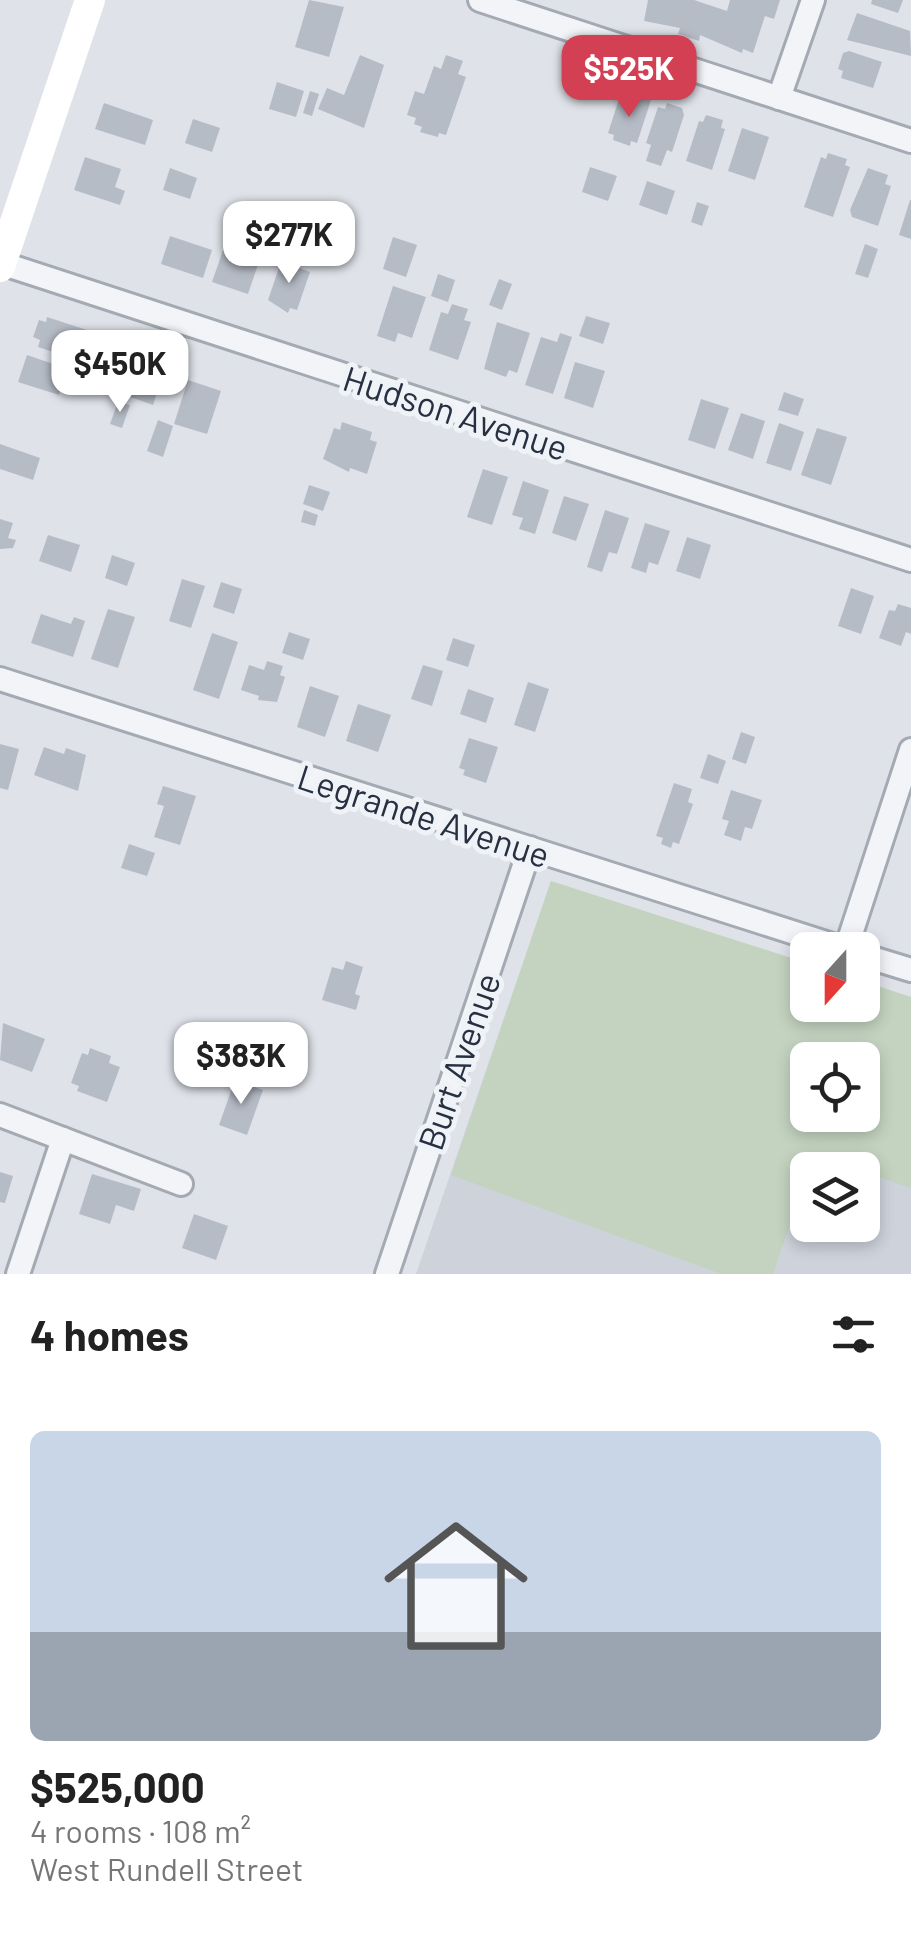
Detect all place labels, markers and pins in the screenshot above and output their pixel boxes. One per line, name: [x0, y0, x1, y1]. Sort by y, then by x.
pin: $525K: [559, 35, 699, 120]
pin: $277K: [219, 201, 359, 286]
pin: $450K: [50, 330, 190, 415]
pin: $383K: [171, 1022, 311, 1107]

